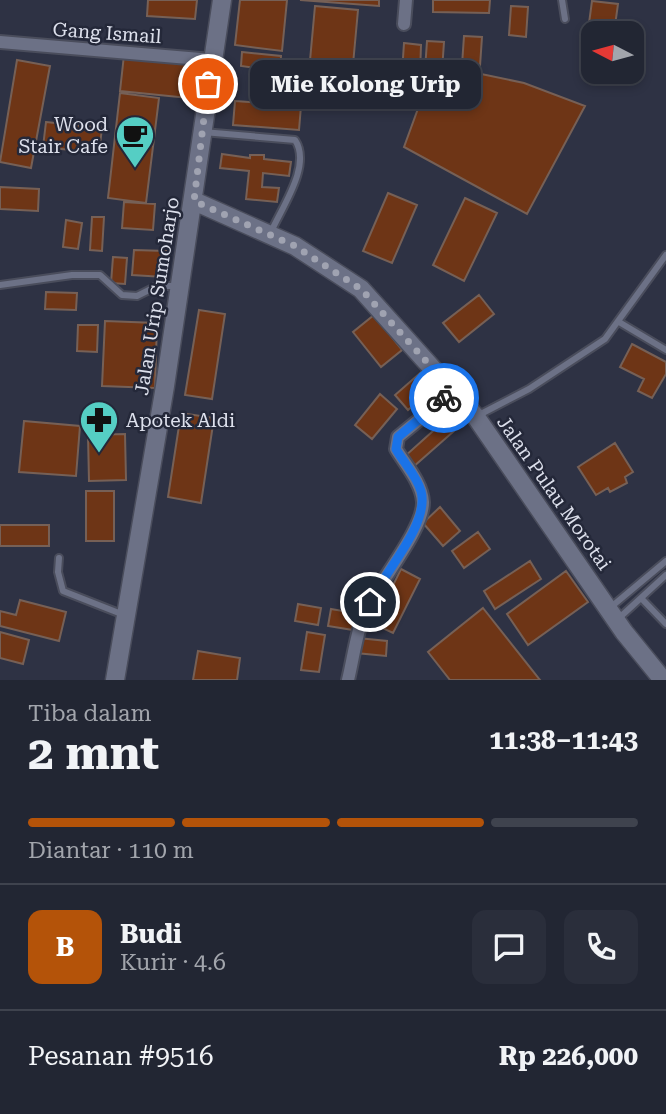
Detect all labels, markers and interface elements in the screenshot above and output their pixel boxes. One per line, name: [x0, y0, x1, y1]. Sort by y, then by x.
street label: Gang Ismail: [52, 18, 162, 48]
north arrow: [581, 21, 644, 84]
map controls: [581, 21, 644, 84]
pin: [178, 54, 238, 114]
callout: Mie Kolong Urip: [250, 60, 481, 108]
icon: bag: [189, 65, 227, 103]
text: Mie Kolong Urip: [270, 71, 461, 98]
place label: Wood Stair Cafe: [19, 113, 108, 158]
cafe icon: Wood Stair Cafe: [114, 114, 156, 169]
street label: Jalan Urip Sumoharjo: [130, 195, 184, 397]
courier: [409, 363, 479, 433]
icon: bike: [425, 379, 463, 417]
pharmacy icon: Apotek Aldi: [78, 399, 120, 454]
place label: Apotek Aldi: [126, 409, 235, 432]
street label: Jalan Pulau Morotai: [492, 411, 616, 575]
pin: [340, 572, 400, 632]
icon: home: [351, 583, 389, 621]
text: Tiba dalam: [28, 700, 151, 727]
text: 11:38–11:43: [489, 725, 638, 755]
text: 2 mnt: [28, 726, 159, 780]
text: Diantar · 110 m: [28, 837, 194, 864]
button: chat: [472, 910, 546, 984]
button: phone: [564, 910, 638, 984]
text: Budi: [120, 919, 182, 949]
text: B: [56, 932, 74, 962]
text: Kurir · 4.6: [120, 949, 226, 976]
text: Pesanan #9516: [28, 1041, 214, 1071]
text: Rp 226,000: [499, 1041, 638, 1071]

